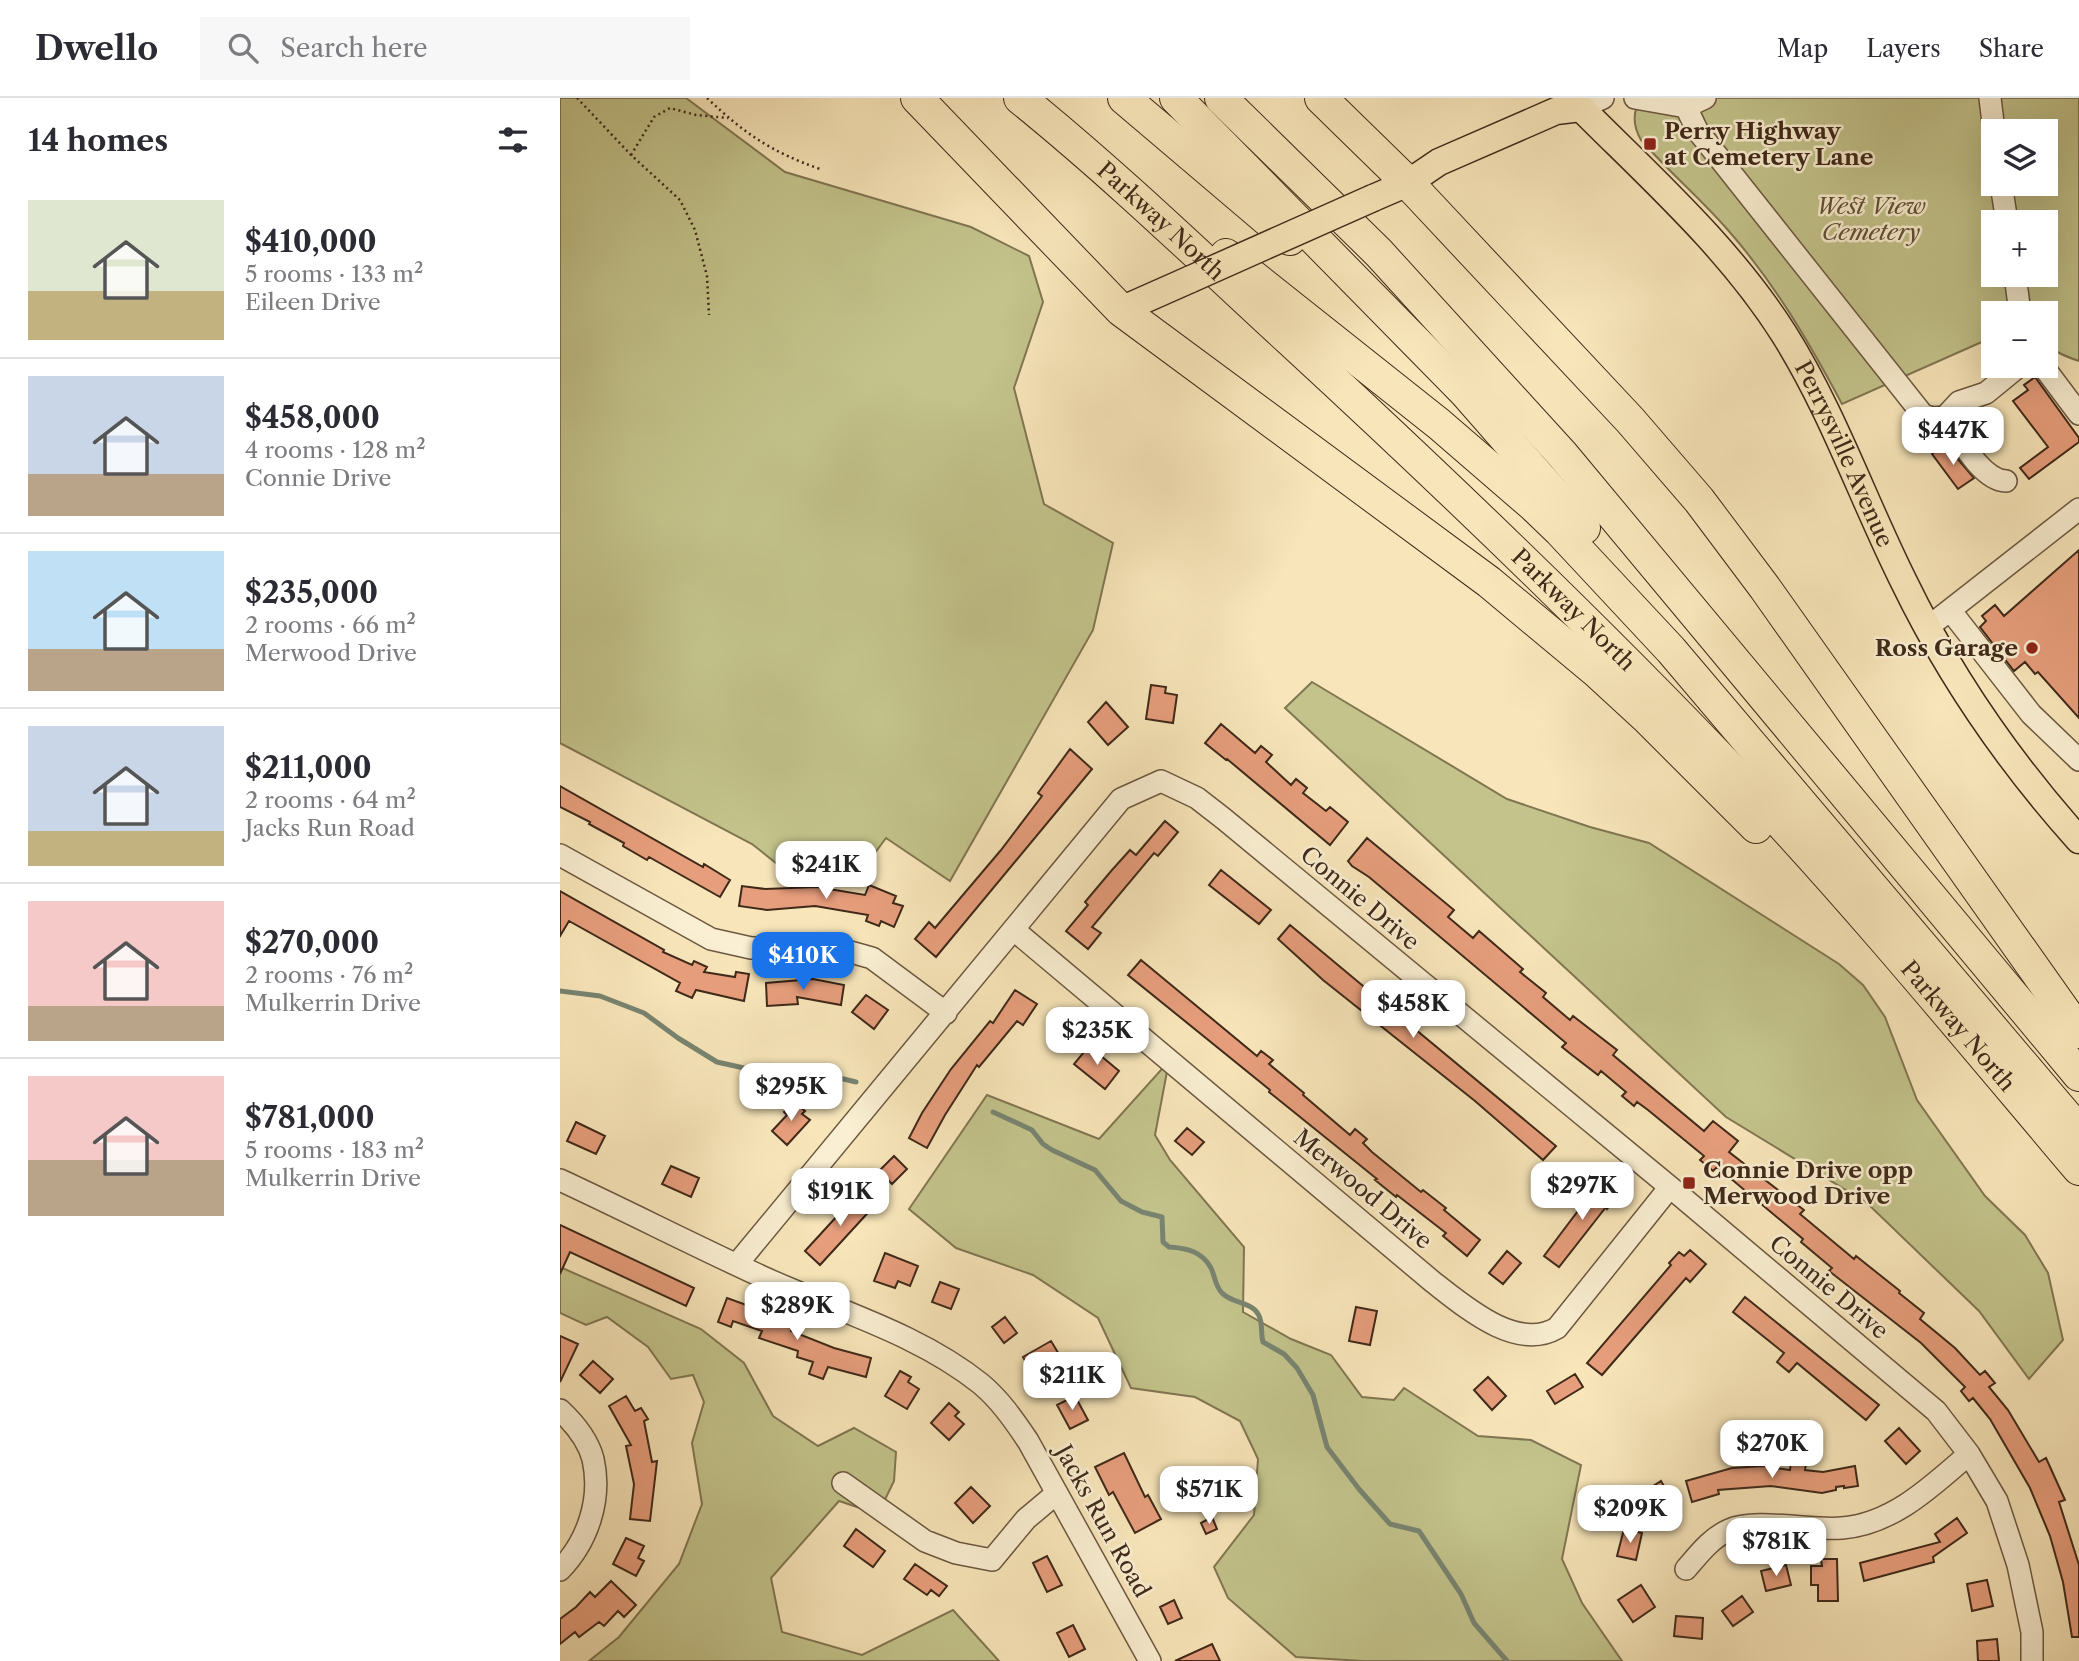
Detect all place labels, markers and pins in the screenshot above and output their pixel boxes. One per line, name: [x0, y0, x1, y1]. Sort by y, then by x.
place label: Perry Highway at Cemetery Lane: [1664, 117, 1874, 171]
marker: Perry Highway at Cemetery Lane: [1642, 136, 1658, 152]
pin: $447K: [1904, 408, 2002, 467]
place label: Ross Garage: [1875, 634, 2018, 662]
marker: Ross Garage: [2024, 640, 2040, 656]
pin: $241K: [777, 842, 875, 901]
pin: $410K: [754, 932, 852, 992]
pin: $458K: [1364, 981, 1462, 1040]
pin: $235K: [1048, 1007, 1146, 1067]
pin: $295K: [742, 1063, 840, 1123]
place label: Connie Drive opp Merwood Drive: [1703, 1156, 1913, 1210]
pin: $297K: [1533, 1162, 1631, 1222]
pin: $191K: [791, 1168, 889, 1228]
marker: Connie Drive opp Merwood Drive: [1681, 1175, 1697, 1191]
pin: $289K: [748, 1282, 846, 1342]
pin: $211K: [1023, 1352, 1121, 1412]
pin: $270K: [1723, 1420, 1821, 1480]
pin: $571K: [1160, 1466, 1258, 1526]
pin: $209K: [1581, 1486, 1679, 1545]
pin: $781K: [1727, 1518, 1825, 1578]

